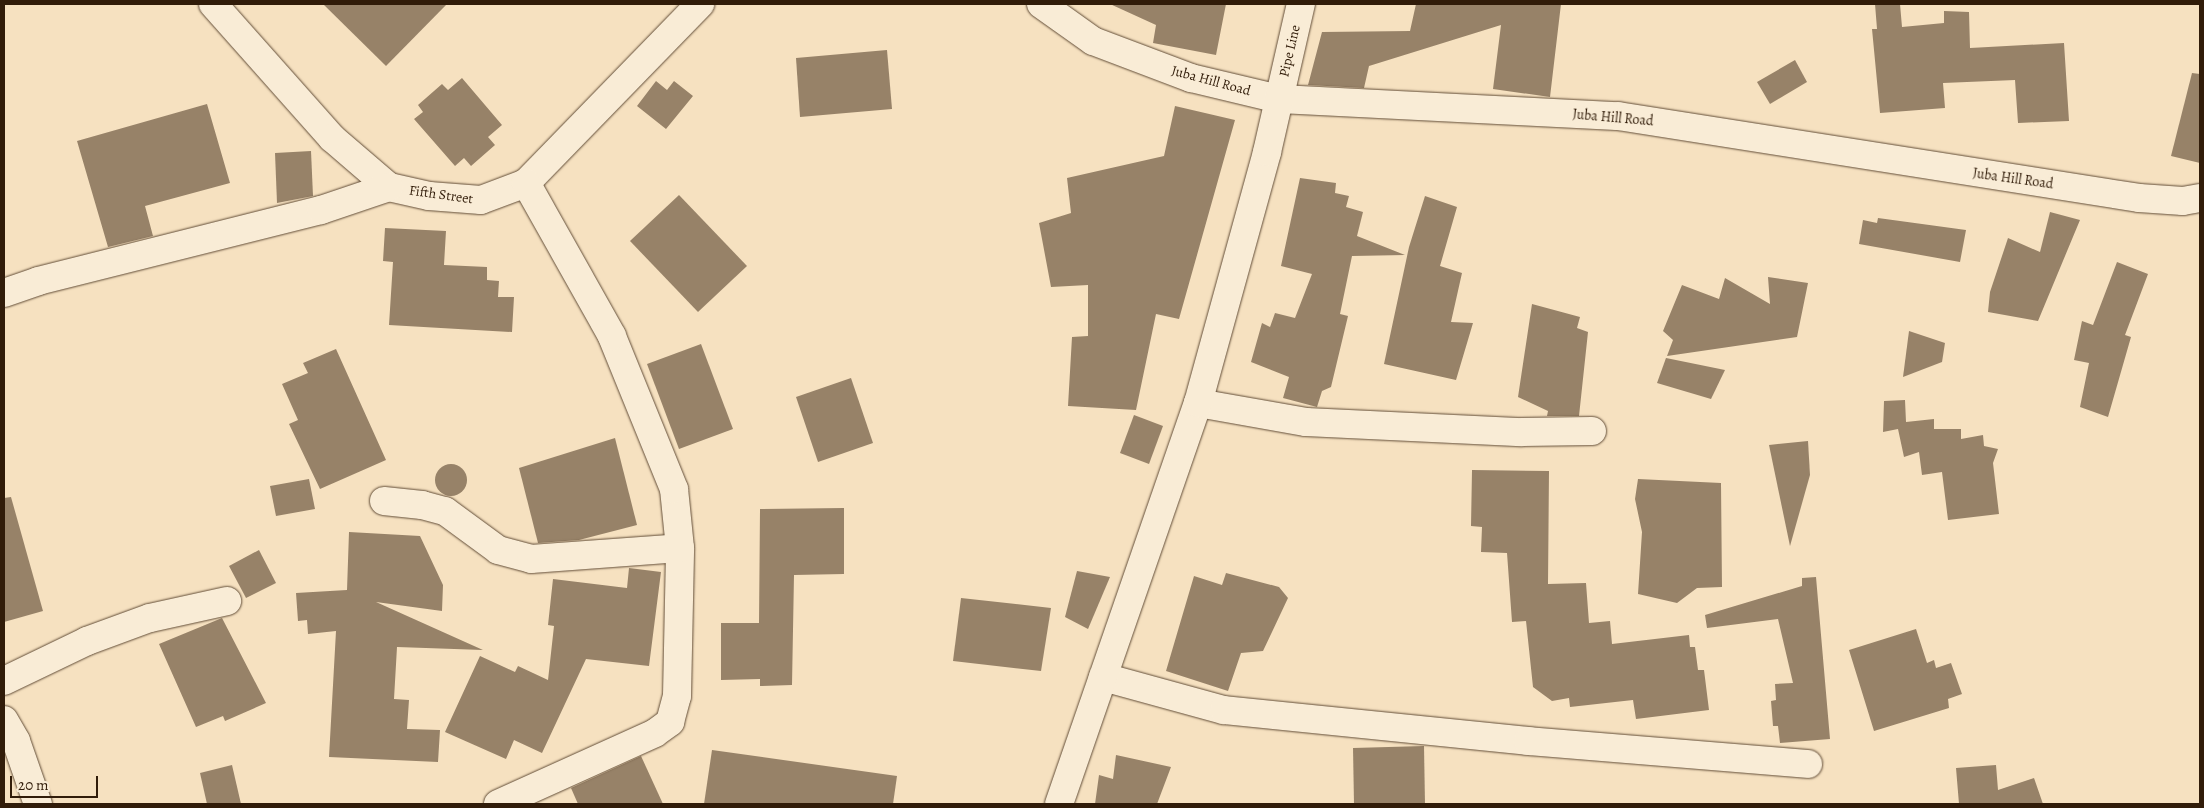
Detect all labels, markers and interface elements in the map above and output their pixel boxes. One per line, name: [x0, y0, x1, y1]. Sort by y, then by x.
street label: Pipe Line: [1276, 23, 1304, 79]
street label: Juba Hill Road: [1170, 62, 1252, 100]
street label: Juba Hill Road: [1572, 106, 1654, 130]
street label: Juba Hill Road: [1972, 165, 2054, 193]
street label: Fifth Street: [408, 182, 474, 208]
scale bar: [12, 766, 100, 798]
text: 20 m: [18, 775, 49, 795]

